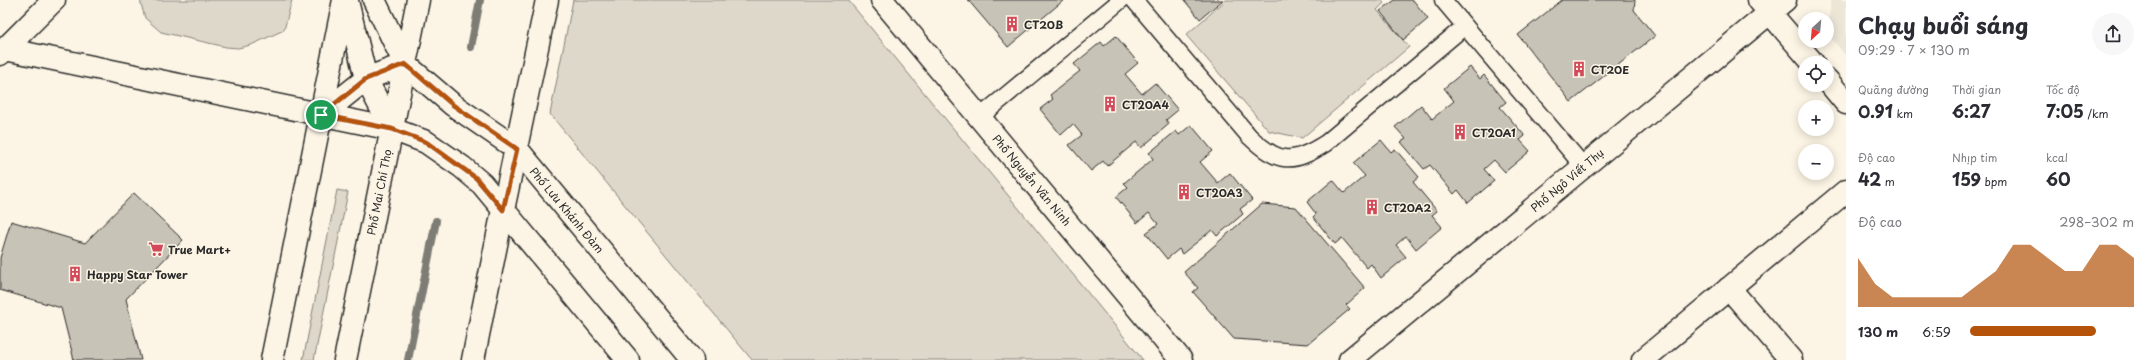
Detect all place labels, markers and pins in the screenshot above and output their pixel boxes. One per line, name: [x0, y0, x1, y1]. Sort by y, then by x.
building icon: CT20B: [1003, 15, 1021, 33]
place label: CT20B: [1024, 16, 1063, 33]
building icon: CT20E: [1570, 60, 1588, 78]
place label: CT20E: [1591, 61, 1629, 78]
building icon: CT20A4: [1101, 95, 1119, 113]
place label: CT20A4: [1122, 96, 1169, 113]
pin: [304, 98, 338, 132]
building icon: CT20A1: [1451, 123, 1469, 141]
place label: CT20A1: [1472, 124, 1516, 141]
building icon: CT20A3: [1175, 183, 1193, 201]
place label: CT20A3: [1196, 184, 1243, 201]
building icon: CT20A2: [1363, 198, 1381, 216]
place label: CT20A2: [1384, 199, 1431, 216]
supermarket icon: True Mart+: [147, 240, 165, 258]
place label: True Mart+: [168, 241, 231, 258]
building icon: Happy Star Tower: [66, 265, 84, 283]
place label: Happy Star Tower: [87, 266, 188, 283]

